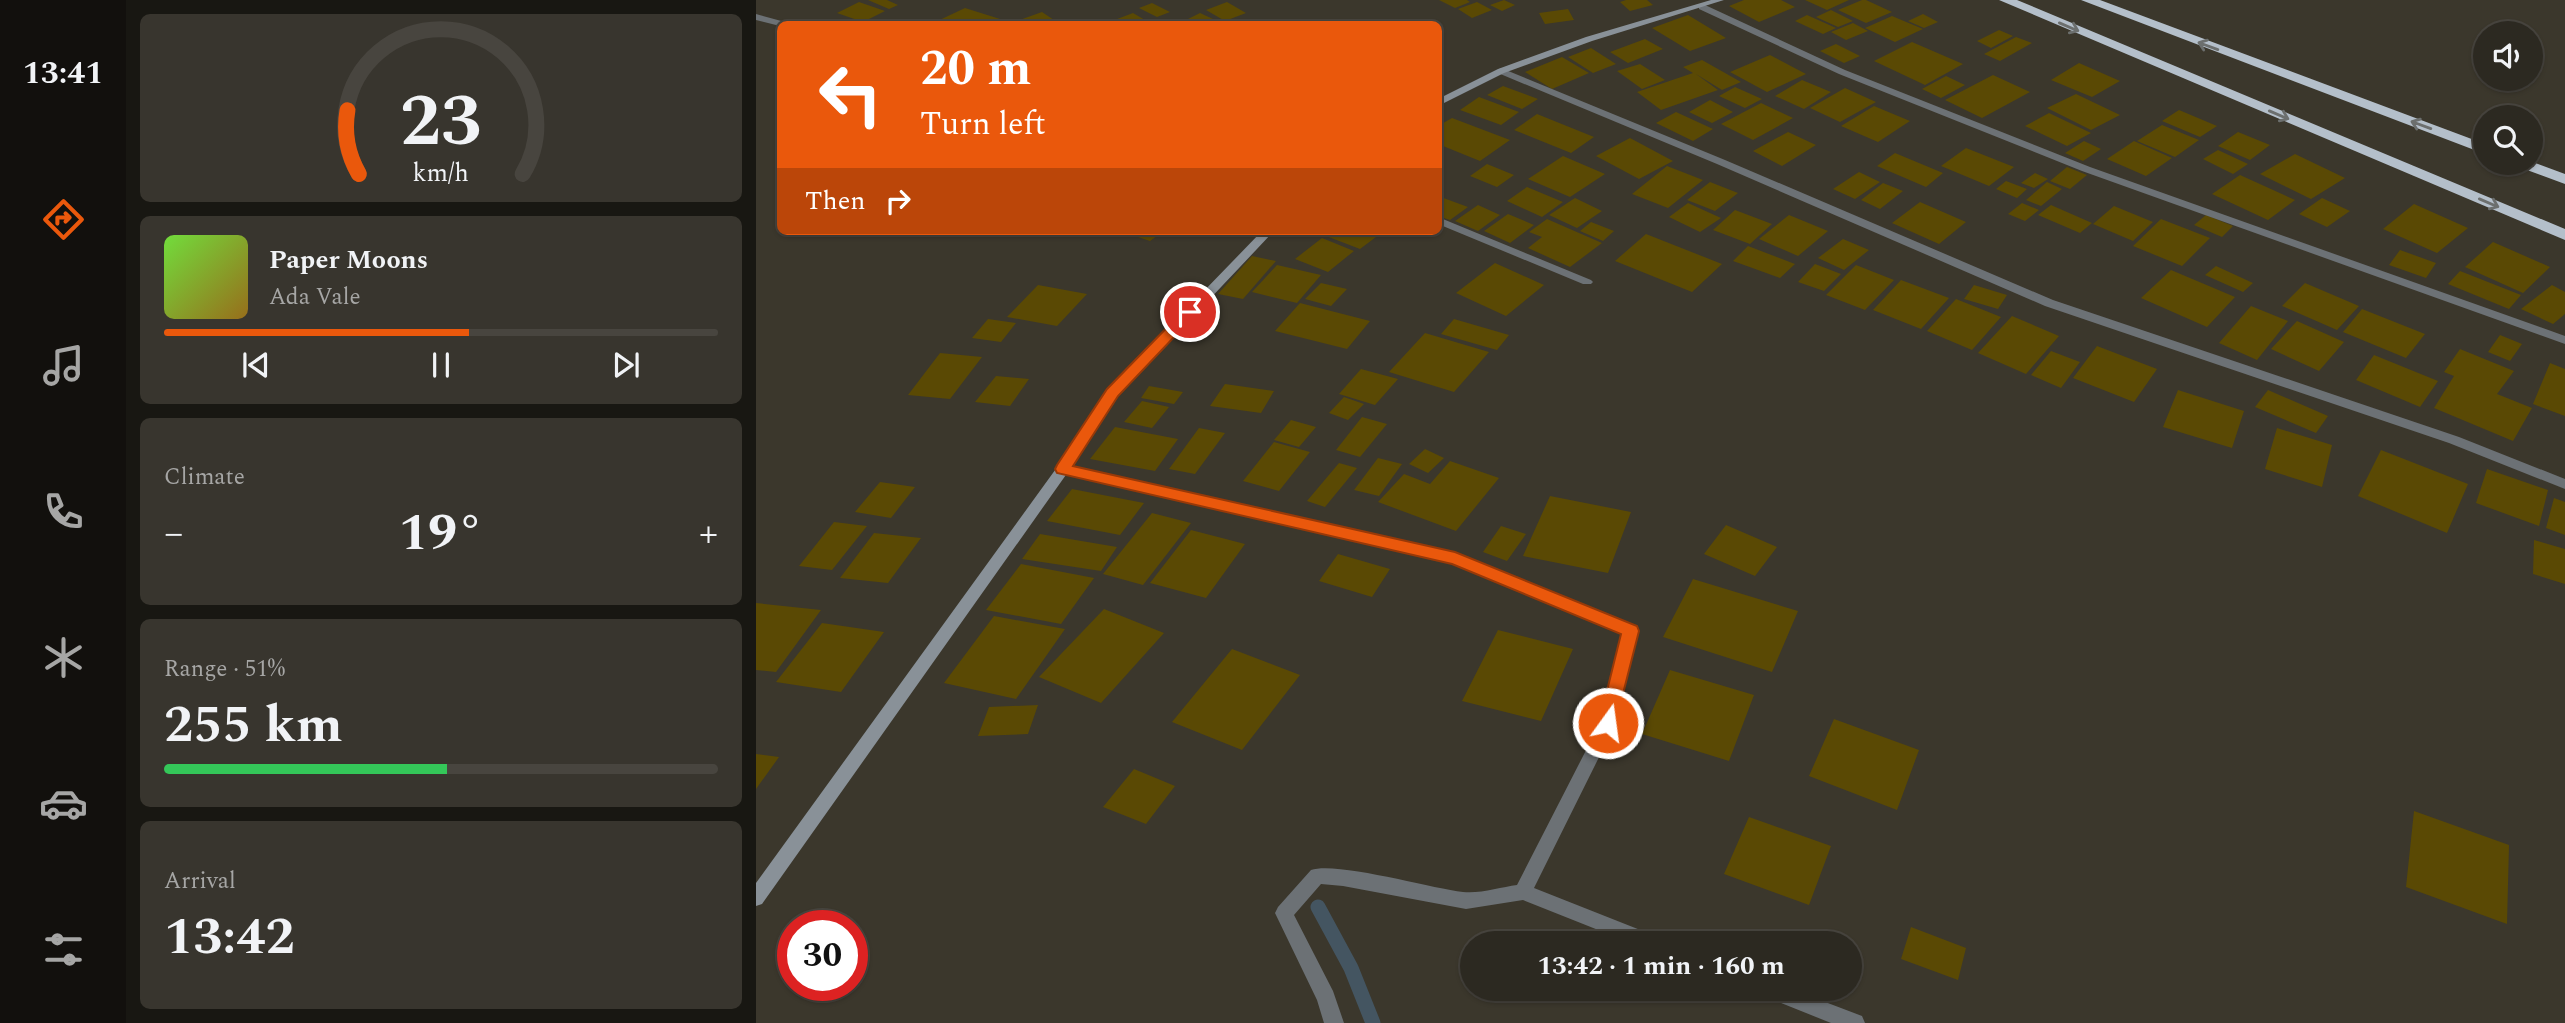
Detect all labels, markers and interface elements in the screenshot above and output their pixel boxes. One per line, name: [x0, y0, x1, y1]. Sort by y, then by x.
one-way arrow: [2058, 21, 2080, 34]
map controls: [2473, 21, 2543, 175]
button: sound: [2473, 21, 2543, 91]
text: 20 m: [920, 32, 1031, 107]
one-way arrow: [2197, 39, 2219, 51]
text: 13:41: [23, 49, 103, 98]
icon: left: [805, 49, 896, 140]
text: 23: [400, 67, 482, 178]
text: Turn left: [920, 100, 1046, 149]
button: search: [2473, 105, 2543, 175]
one-way arrow: [2268, 109, 2289, 122]
one-way arrow: [2411, 118, 2433, 130]
text: km/h: [413, 155, 469, 193]
text: Then: [805, 181, 865, 221]
icon: right: [879, 182, 917, 220]
icon: directions: [39, 195, 88, 244]
one-way arrow: [2477, 197, 2499, 210]
text: Paper Moons: [269, 240, 428, 280]
text: Ada Vale: [269, 280, 361, 315]
pin: [1160, 282, 1220, 342]
icon: arrive: [1171, 293, 1209, 331]
icon: music: [39, 341, 88, 390]
icon: previous: [237, 346, 275, 384]
icon: pause: [422, 346, 460, 384]
icon: next: [607, 346, 645, 384]
text: Climate: [164, 460, 245, 495]
icon: phone: [39, 487, 88, 536]
text: 19°: [399, 494, 483, 573]
text: −: [164, 505, 183, 563]
text: +: [699, 505, 718, 563]
icon: climate: [39, 633, 88, 682]
text: Range · 51%: [164, 652, 285, 687]
text: 255 km: [164, 686, 343, 765]
position arrow: [1571, 686, 1645, 760]
icon: car: [39, 779, 88, 828]
text: Arrival: [164, 864, 236, 899]
text: 13:42: [164, 898, 295, 977]
speed limit sign: 30: [777, 910, 868, 1001]
icon: filters: [39, 925, 88, 974]
text: 13:42 · 1 min · 160 m: [1537, 946, 1785, 986]

